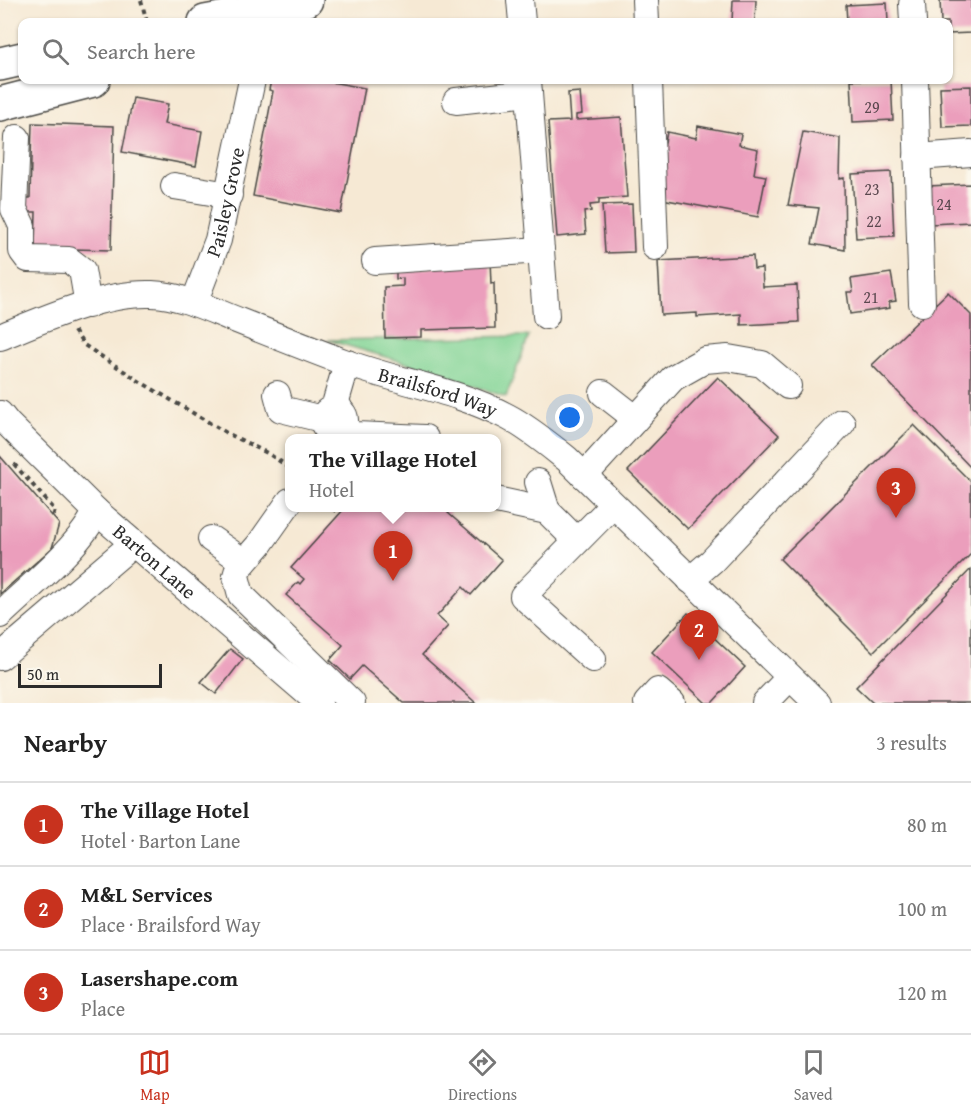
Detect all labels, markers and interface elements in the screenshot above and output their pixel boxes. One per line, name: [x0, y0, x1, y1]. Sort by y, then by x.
search box: [18, 18, 953, 84]
icon: search: [39, 35, 72, 68]
text: Search here: [87, 35, 196, 67]
house number: 29: [864, 95, 880, 119]
street label: Paisley Grove: [198, 145, 251, 261]
house number: 23: [864, 177, 880, 201]
house number: 24: [936, 192, 952, 216]
house number: 22: [866, 209, 882, 233]
house number: 21: [863, 285, 879, 309]
street label: Brailsford Way: [375, 359, 503, 424]
your location: [555, 403, 584, 432]
popup: [285, 434, 501, 512]
text: The Village Hotel: [309, 443, 477, 475]
pin: 3: [876, 468, 916, 518]
text: Hotel: [309, 475, 354, 504]
street label: Barton Lane: [107, 517, 203, 605]
pin: 1: [374, 532, 412, 581]
pin: 2: [680, 610, 718, 660]
scale bar: [18, 661, 162, 688]
text: 50 m: [27, 662, 59, 686]
text: Nearby: [24, 723, 107, 762]
text: 3 results: [876, 728, 947, 757]
text: The Village Hotel: [81, 794, 249, 826]
text: 1: [38, 810, 49, 839]
text: 80 m: [907, 810, 947, 839]
text: Hotel · Barton Lane: [81, 826, 240, 855]
text: M&L Services: [81, 878, 213, 910]
text: 2: [38, 894, 49, 923]
text: 100 m: [897, 894, 947, 923]
text: Place · Brailsford Way: [81, 910, 261, 939]
text: Lasershape.com: [81, 962, 238, 994]
text: 3: [38, 978, 49, 1007]
text: 120 m: [897, 978, 947, 1007]
text: Place: [81, 994, 125, 1023]
tab: Map: [138, 1046, 171, 1106]
tab: Directions: [448, 1046, 517, 1106]
tab: Saved: [794, 1046, 833, 1106]

